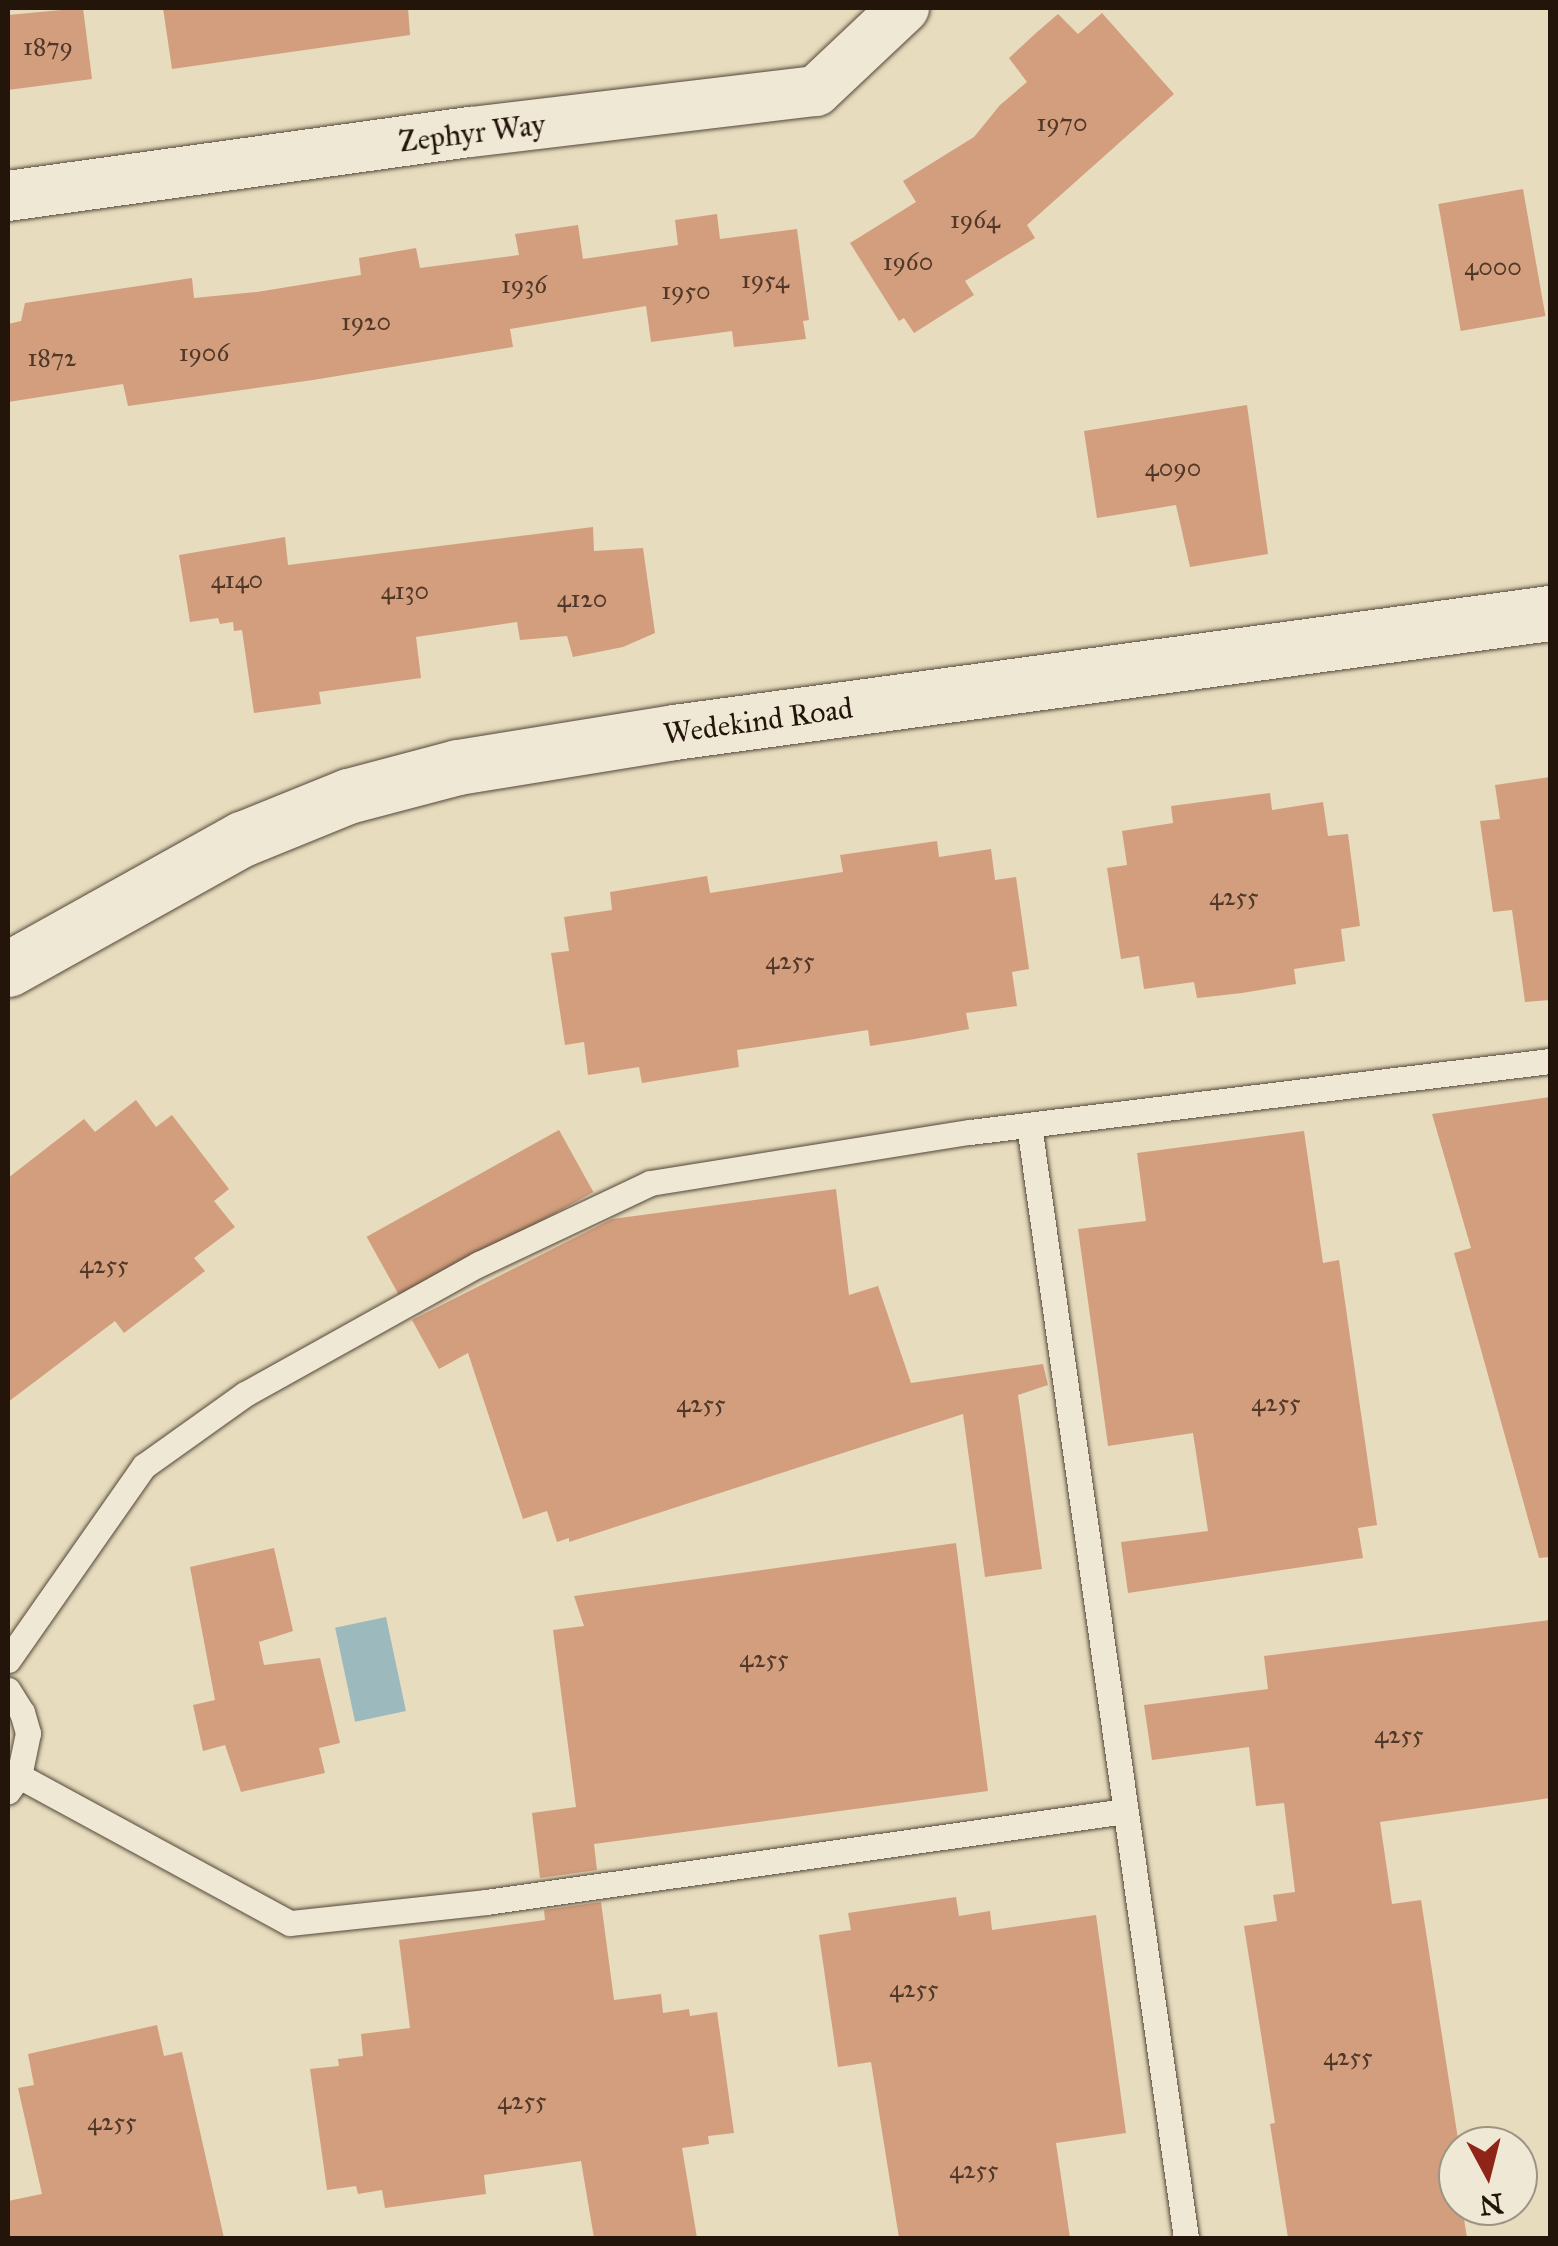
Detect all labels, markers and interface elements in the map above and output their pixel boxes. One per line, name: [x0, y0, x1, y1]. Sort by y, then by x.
house number: 1879: [23, 32, 73, 62]
street label: Zephyr Way: [397, 106, 547, 160]
house number: 1970: [1036, 108, 1088, 138]
house number: 1964: [950, 205, 1000, 235]
house number: 1960: [883, 247, 933, 277]
house number: 4000: [1464, 252, 1522, 282]
house number: 1954: [741, 265, 789, 295]
house number: 1936: [501, 270, 547, 300]
house number: 1950: [661, 276, 711, 306]
house number: 1920: [341, 307, 391, 337]
house number: 1906: [179, 338, 229, 368]
house number: 1872: [28, 343, 76, 373]
house number: 4090: [1145, 453, 1201, 483]
house number: 4140: [211, 565, 263, 595]
house number: 4130: [381, 576, 429, 606]
house number: 4120: [557, 584, 607, 614]
street label: Wedekind Road: [661, 690, 855, 752]
house number: 4255: [1209, 882, 1259, 912]
house number: 4255: [765, 946, 815, 976]
house number: 4255: [79, 1250, 129, 1280]
house number: 4255: [1251, 1388, 1301, 1418]
house number: 4255: [676, 1389, 726, 1419]
house number: 4255: [739, 1644, 789, 1674]
house number: 4255: [1374, 1720, 1424, 1750]
house number: 4255: [889, 1974, 939, 2004]
house number: 4255: [1323, 2042, 1373, 2072]
house number: 4255: [497, 2086, 547, 2116]
house number: 4255: [87, 2107, 137, 2137]
north arrow: [1438, 2126, 1538, 2226]
house number: 4255: [949, 2155, 999, 2185]
text: N: [1478, 2185, 1505, 2223]

